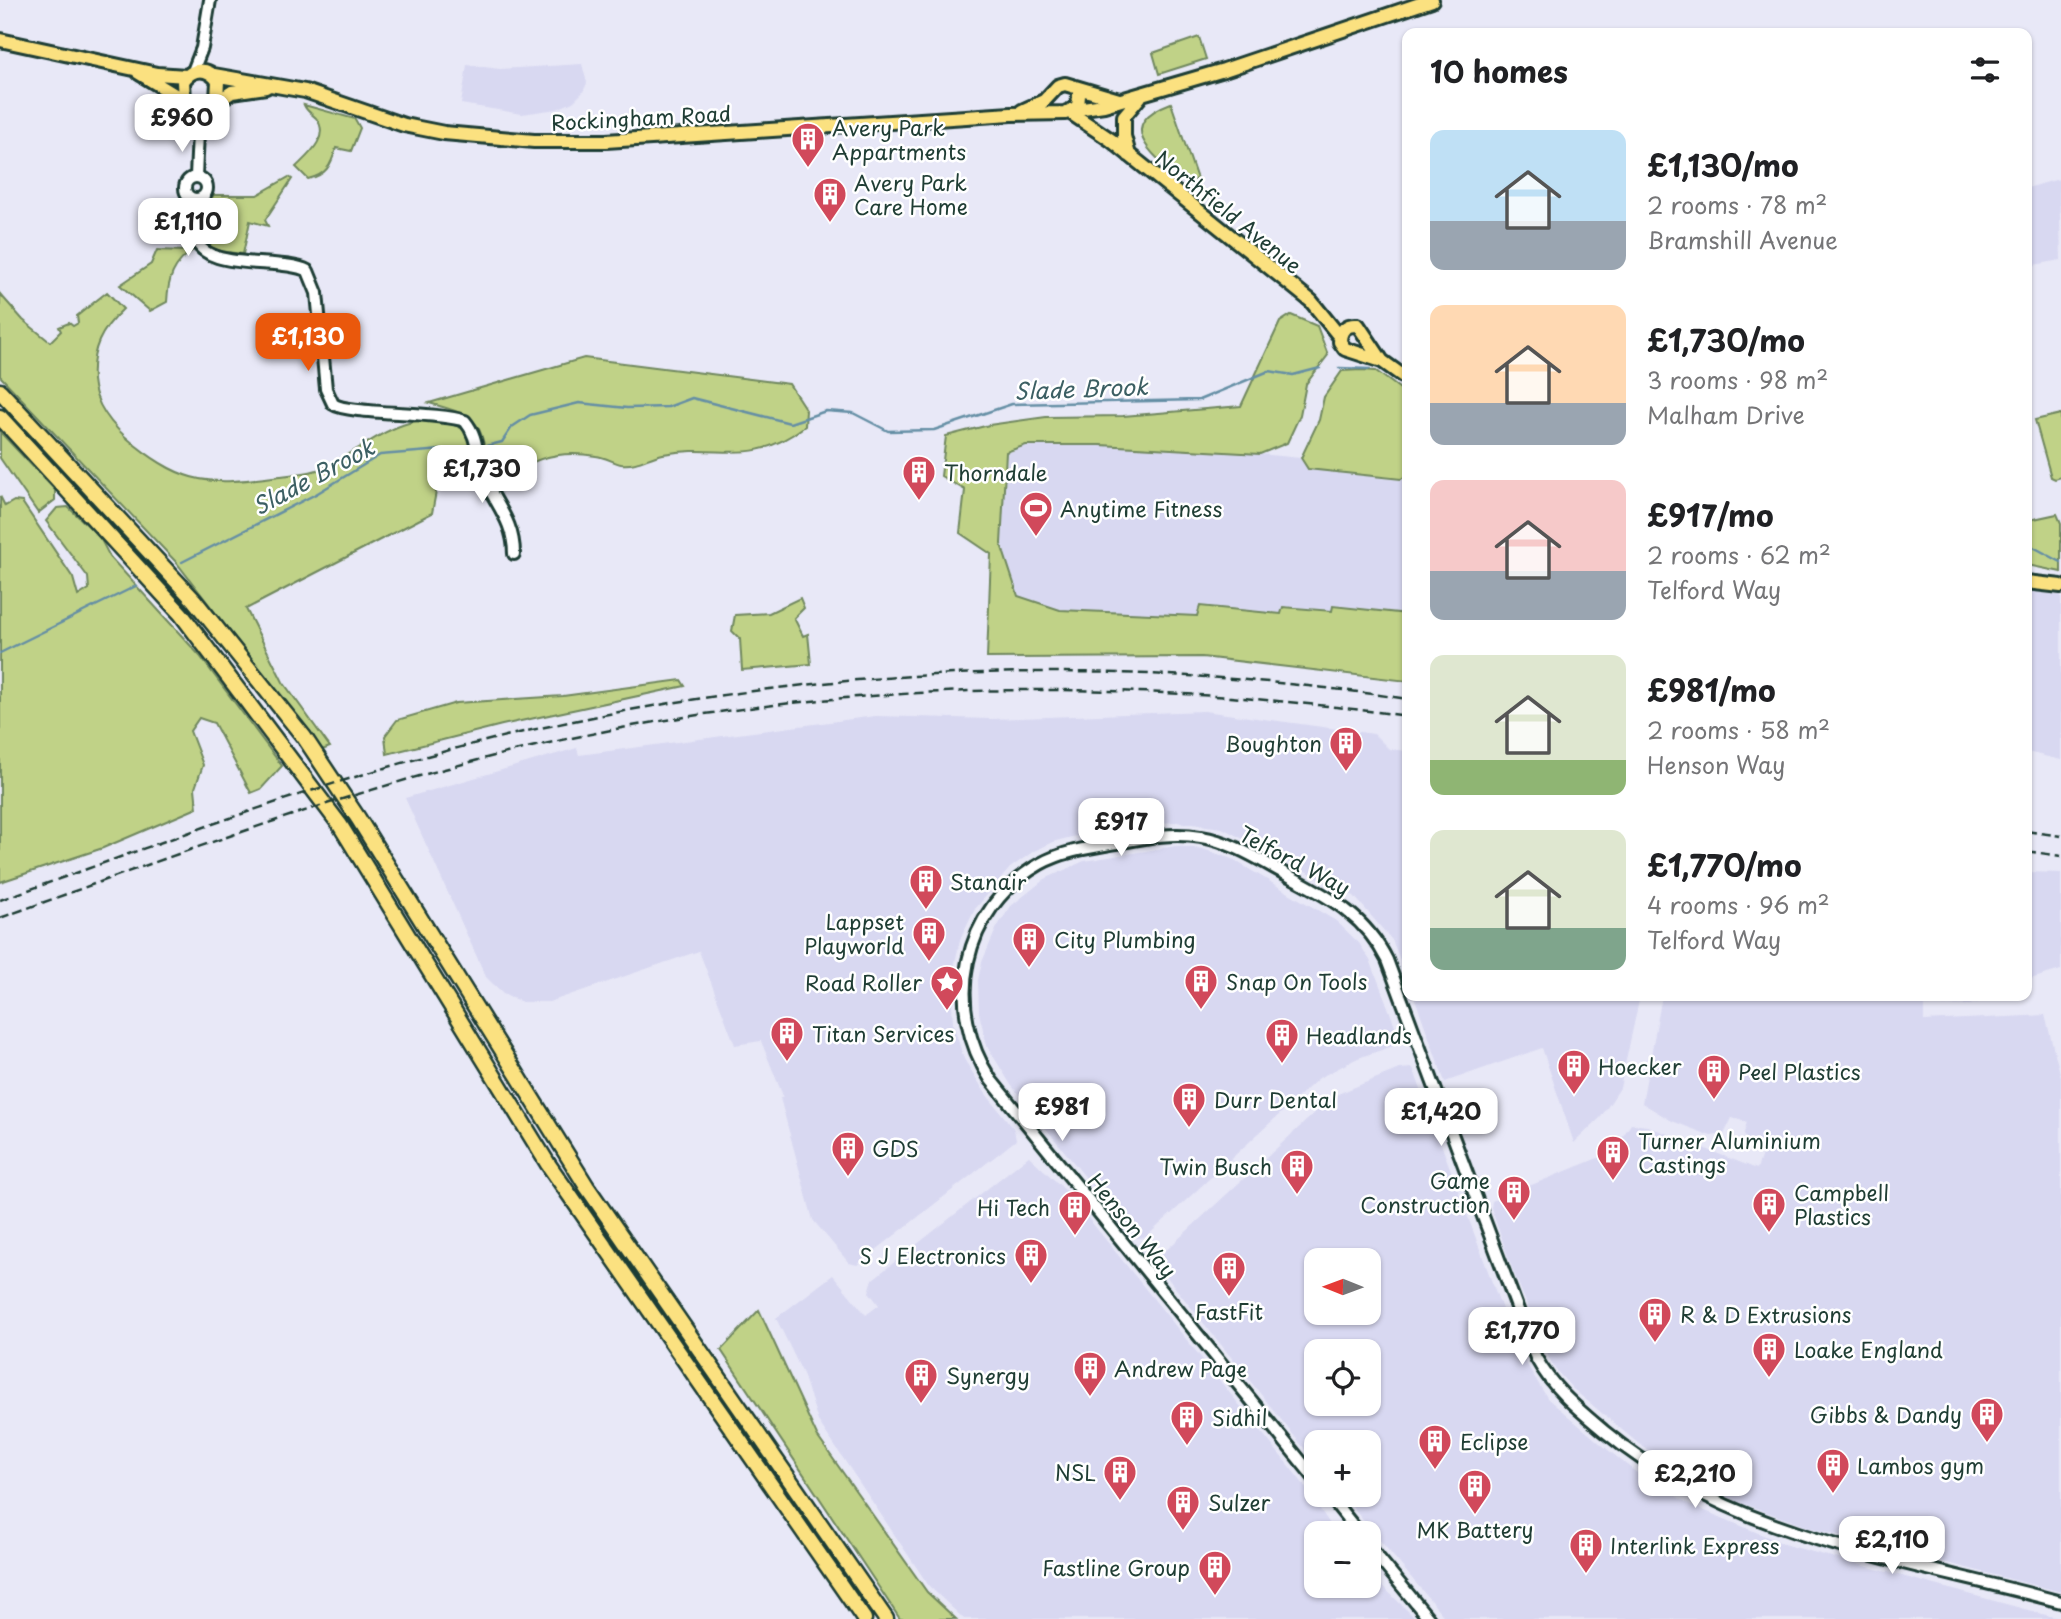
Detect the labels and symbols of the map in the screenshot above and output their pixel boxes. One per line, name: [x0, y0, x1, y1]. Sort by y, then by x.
pin: £960: [141, 94, 223, 154]
street label: Rockingham Road: [550, 96, 732, 138]
place label: Avery Park Appartments: [832, 111, 966, 167]
building icon: Avery Park Appartments: [789, 120, 827, 169]
street label: Northfield Avenue: [1149, 142, 1309, 280]
place label: Avery Park Care Home: [854, 166, 968, 222]
building icon: Avery Park Care Home: [811, 175, 849, 224]
pin: £1,110: [131, 198, 245, 258]
pin: £1,130: [251, 314, 365, 373]
water label: Slade Brook: [1014, 368, 1149, 408]
water label: Slade Brook: [246, 429, 381, 523]
pin: £1,730: [425, 446, 539, 505]
building icon: Thorndale: [900, 453, 938, 502]
place label: Thorndale: [944, 456, 1048, 488]
sports icon: Anytime Fitness: [1017, 489, 1055, 538]
place label: Anytime Fitness: [1060, 492, 1222, 524]
building icon: Boughton: [1327, 724, 1365, 773]
place label: Boughton: [1225, 727, 1322, 759]
pin: £917: [1080, 798, 1162, 858]
street label: Telford Way: [1233, 817, 1357, 903]
building icon: Stanair: [907, 862, 945, 911]
place label: Stanair: [950, 865, 1027, 897]
place label: Lappset Playworld: [804, 905, 904, 961]
building icon: Lappset Playworld: [910, 914, 948, 963]
building icon: City Plumbing: [1010, 920, 1048, 969]
place label: City Plumbing: [1054, 923, 1196, 955]
building icon: Snap On Tools: [1182, 962, 1220, 1011]
place icon: Road Roller: [928, 963, 966, 1012]
place label: Snap On Tools: [1226, 965, 1367, 997]
place label: Road Roller: [805, 966, 922, 998]
building icon: Titan Services: [768, 1014, 806, 1063]
building icon: Headlands: [1263, 1016, 1301, 1065]
place label: Titan Services: [812, 1017, 954, 1049]
place label: Headlands: [1306, 1019, 1412, 1051]
building icon: Hoecker: [1555, 1047, 1593, 1096]
place label: Hoecker: [1598, 1050, 1682, 1082]
building icon: Peel Plastics: [1695, 1052, 1733, 1101]
place label: Peel Plastics: [1738, 1055, 1861, 1087]
building icon: Durr Dental: [1170, 1080, 1208, 1129]
place label: Durr Dental: [1214, 1083, 1337, 1115]
pin: £981: [1021, 1084, 1103, 1143]
pin: £1,420: [1384, 1088, 1498, 1148]
place label: Turner Aluminium Castings: [1638, 1124, 1821, 1180]
building icon: GDS: [829, 1129, 867, 1178]
place label: GDS: [872, 1132, 919, 1164]
building icon: Turner Aluminium Castings: [1594, 1133, 1632, 1182]
building icon: Twin Busch: [1278, 1147, 1316, 1196]
place label: Twin Busch: [1159, 1150, 1272, 1182]
place label: Game Construction: [1360, 1164, 1490, 1220]
street label: Henson Way: [1081, 1166, 1185, 1284]
building icon: Game Construction: [1495, 1173, 1533, 1222]
place label: Campbell Plastics: [1794, 1176, 1889, 1232]
building icon: Campbell Plastics: [1750, 1185, 1788, 1234]
building icon: Hi Tech: [1056, 1188, 1094, 1237]
place label: Hi Tech: [977, 1191, 1050, 1223]
building icon: S J Electronics: [1012, 1236, 1050, 1285]
place label: S J Electronics: [859, 1239, 1006, 1271]
north arrow: [1304, 1248, 1381, 1325]
building icon: FastFit: [1210, 1249, 1248, 1298]
place label: FastFit: [1195, 1295, 1263, 1327]
building icon: R & D Extrusions: [1636, 1295, 1674, 1344]
place label: R & D Extrusions: [1680, 1298, 1851, 1330]
pin: £1,770: [1465, 1308, 1579, 1367]
building icon: Loake England: [1750, 1330, 1788, 1379]
place label: Loake England: [1794, 1333, 1943, 1365]
building icon: Andrew Page: [1071, 1349, 1109, 1398]
place label: Andrew Page: [1114, 1352, 1247, 1384]
building icon: Synergy: [902, 1356, 940, 1405]
place label: Synergy: [946, 1359, 1030, 1391]
building icon: Gibbs & Dandy: [1968, 1395, 2006, 1444]
building icon: Sidhil: [1168, 1398, 1206, 1447]
place label: Gibbs & Dandy: [1810, 1398, 1962, 1430]
place label: Sidhil: [1212, 1401, 1267, 1433]
building icon: Eclipse: [1416, 1422, 1454, 1471]
place label: Eclipse: [1460, 1425, 1529, 1457]
building icon: Lambos gym: [1814, 1446, 1852, 1495]
place label: Lambos gym: [1857, 1449, 1984, 1481]
pin: £2,210: [1638, 1450, 1752, 1510]
building icon: NSL: [1101, 1453, 1139, 1502]
place label: NSL: [1055, 1456, 1096, 1488]
building icon: MK Battery: [1456, 1467, 1494, 1516]
building icon: Sulzer: [1164, 1483, 1202, 1532]
place label: Sulzer: [1208, 1486, 1271, 1518]
place label: MK Battery: [1417, 1513, 1533, 1545]
pin: £2,110: [1835, 1516, 1949, 1576]
building icon: Interlink Express: [1567, 1526, 1605, 1575]
place label: Interlink Express: [1610, 1529, 1780, 1561]
building icon: Fastline Group: [1196, 1548, 1234, 1597]
place label: Fastline Group: [1042, 1551, 1190, 1583]

